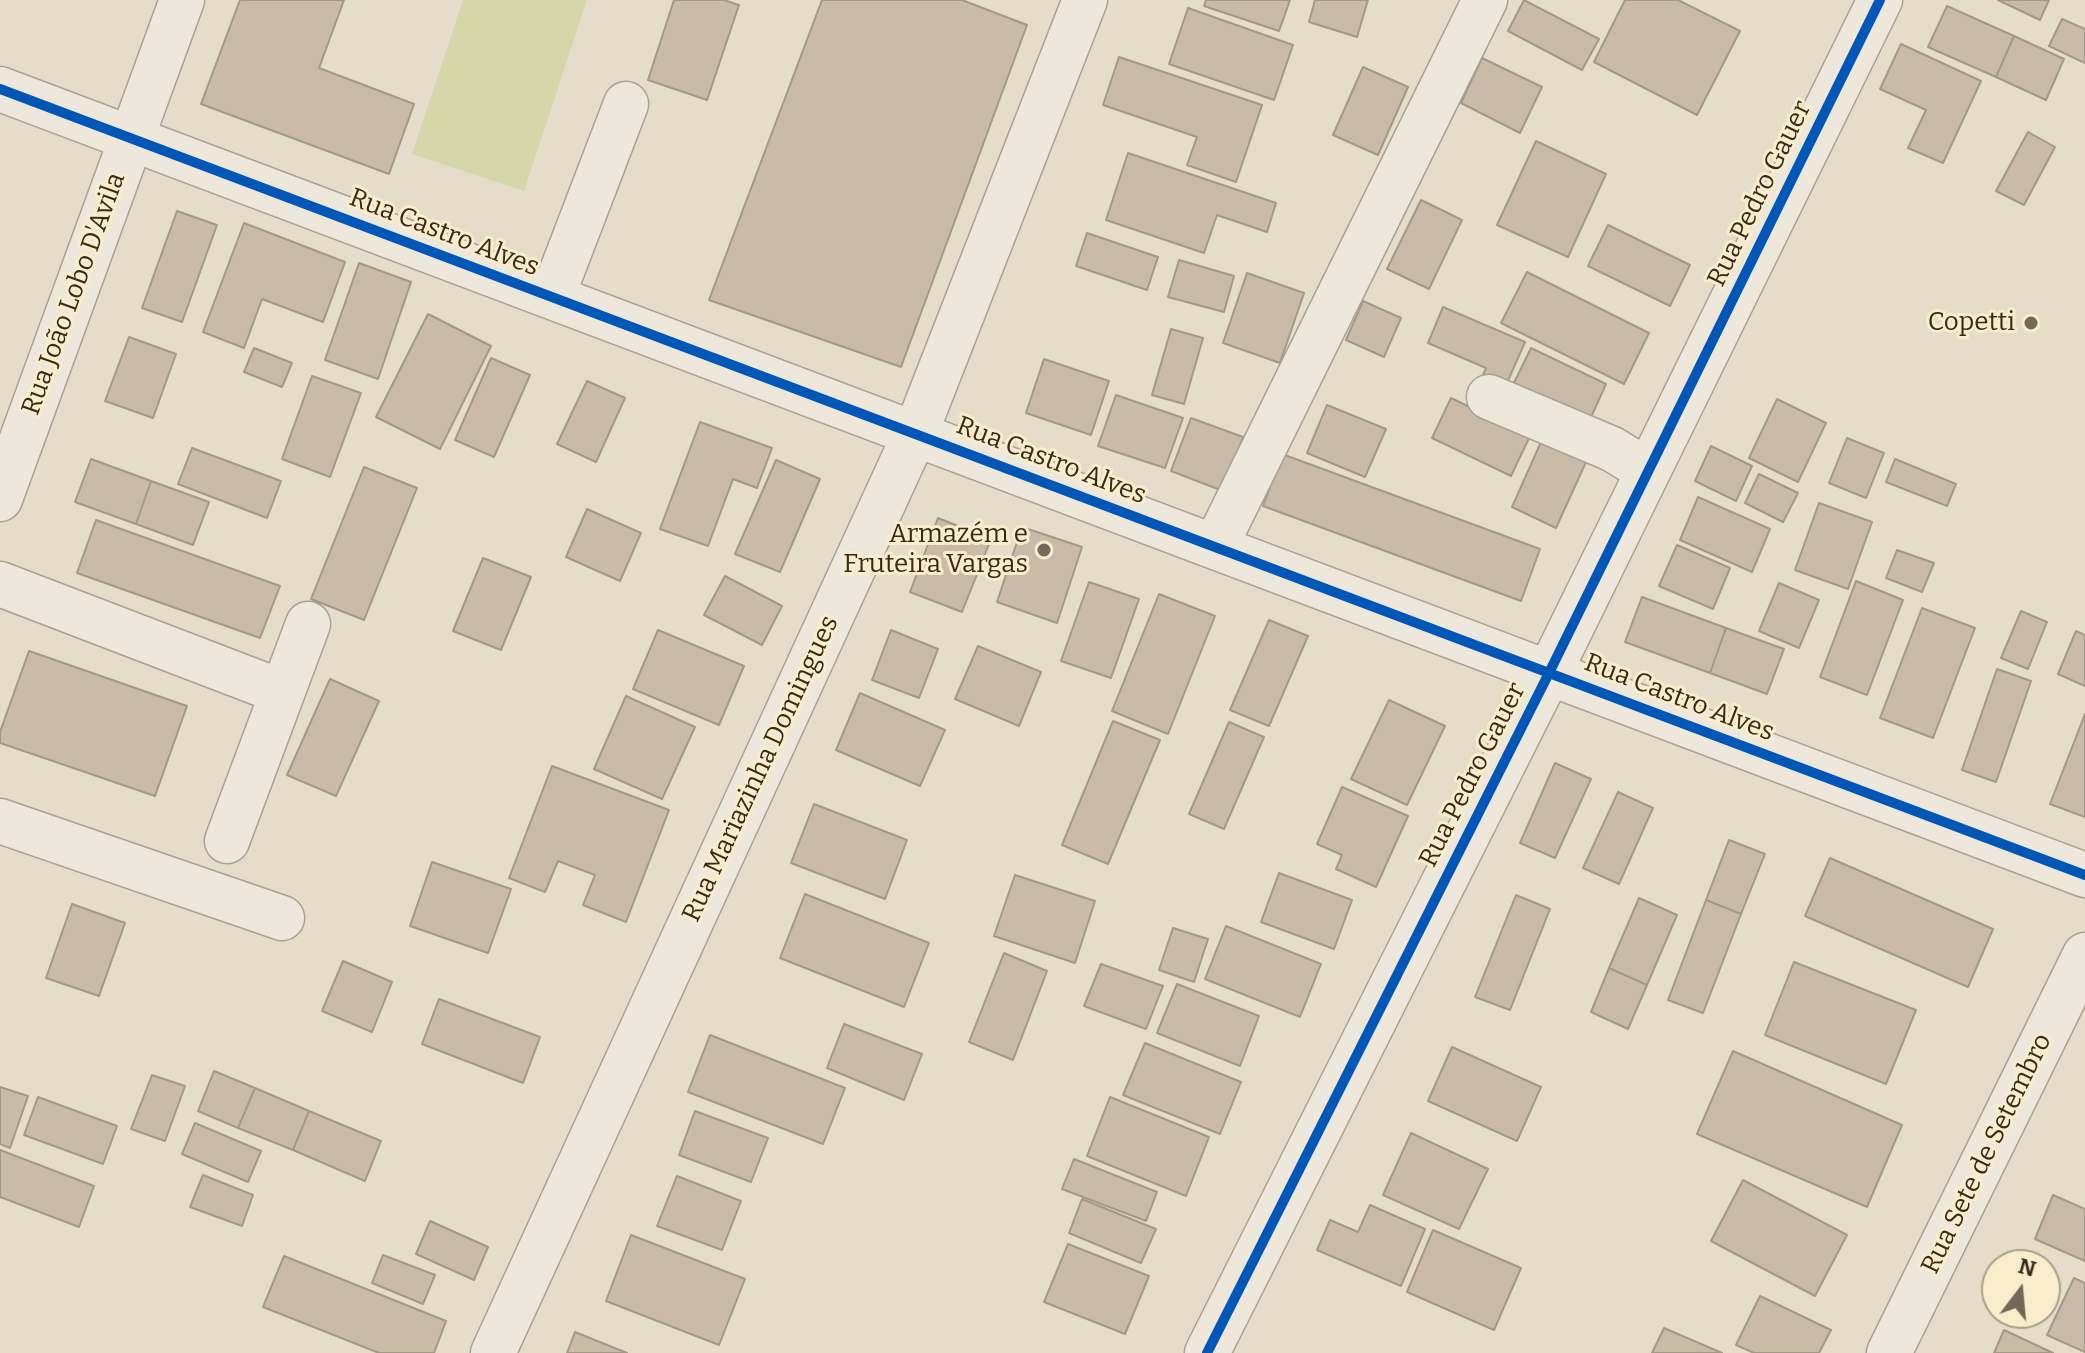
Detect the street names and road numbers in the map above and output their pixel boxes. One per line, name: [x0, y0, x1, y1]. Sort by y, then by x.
street label: Rua Pedro Gauer: [1702, 96, 1818, 292]
street label: Rua João Lobo D'Avila: [16, 169, 132, 419]
street label: Rua Castro Alves: [345, 183, 543, 283]
street label: Rua Castro Alves: [952, 411, 1150, 511]
street label: Rua Mariazinha Domingues: [676, 611, 846, 927]
street label: Rua Castro Alves: [1580, 648, 1778, 748]
street label: Rua Pedro Gauer: [1413, 678, 1533, 872]
street label: Rua Sete de Setembro: [1915, 1029, 2059, 1279]

